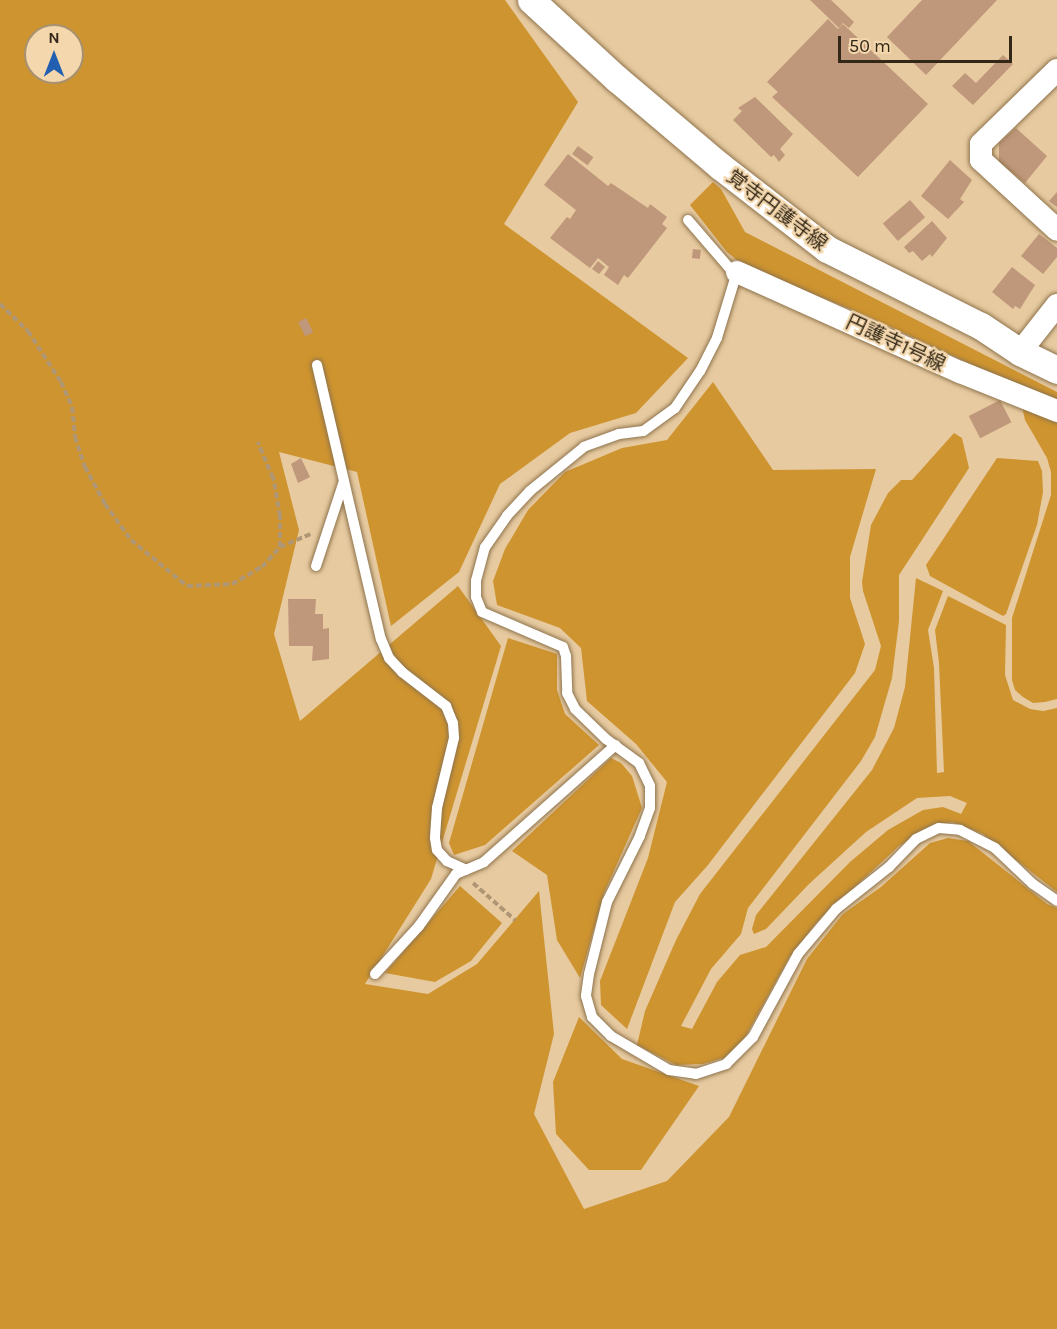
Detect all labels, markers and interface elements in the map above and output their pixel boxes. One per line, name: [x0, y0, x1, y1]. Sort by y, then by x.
north arrow: [24, 24, 84, 84]
scale bar: [841, 24, 1015, 62]
text: N: [48, 28, 60, 47]
text: 50 m: [849, 35, 891, 57]
street label: 覚寺円護寺線: [722, 164, 832, 256]
street label: 円護寺1号線: [843, 310, 949, 376]

